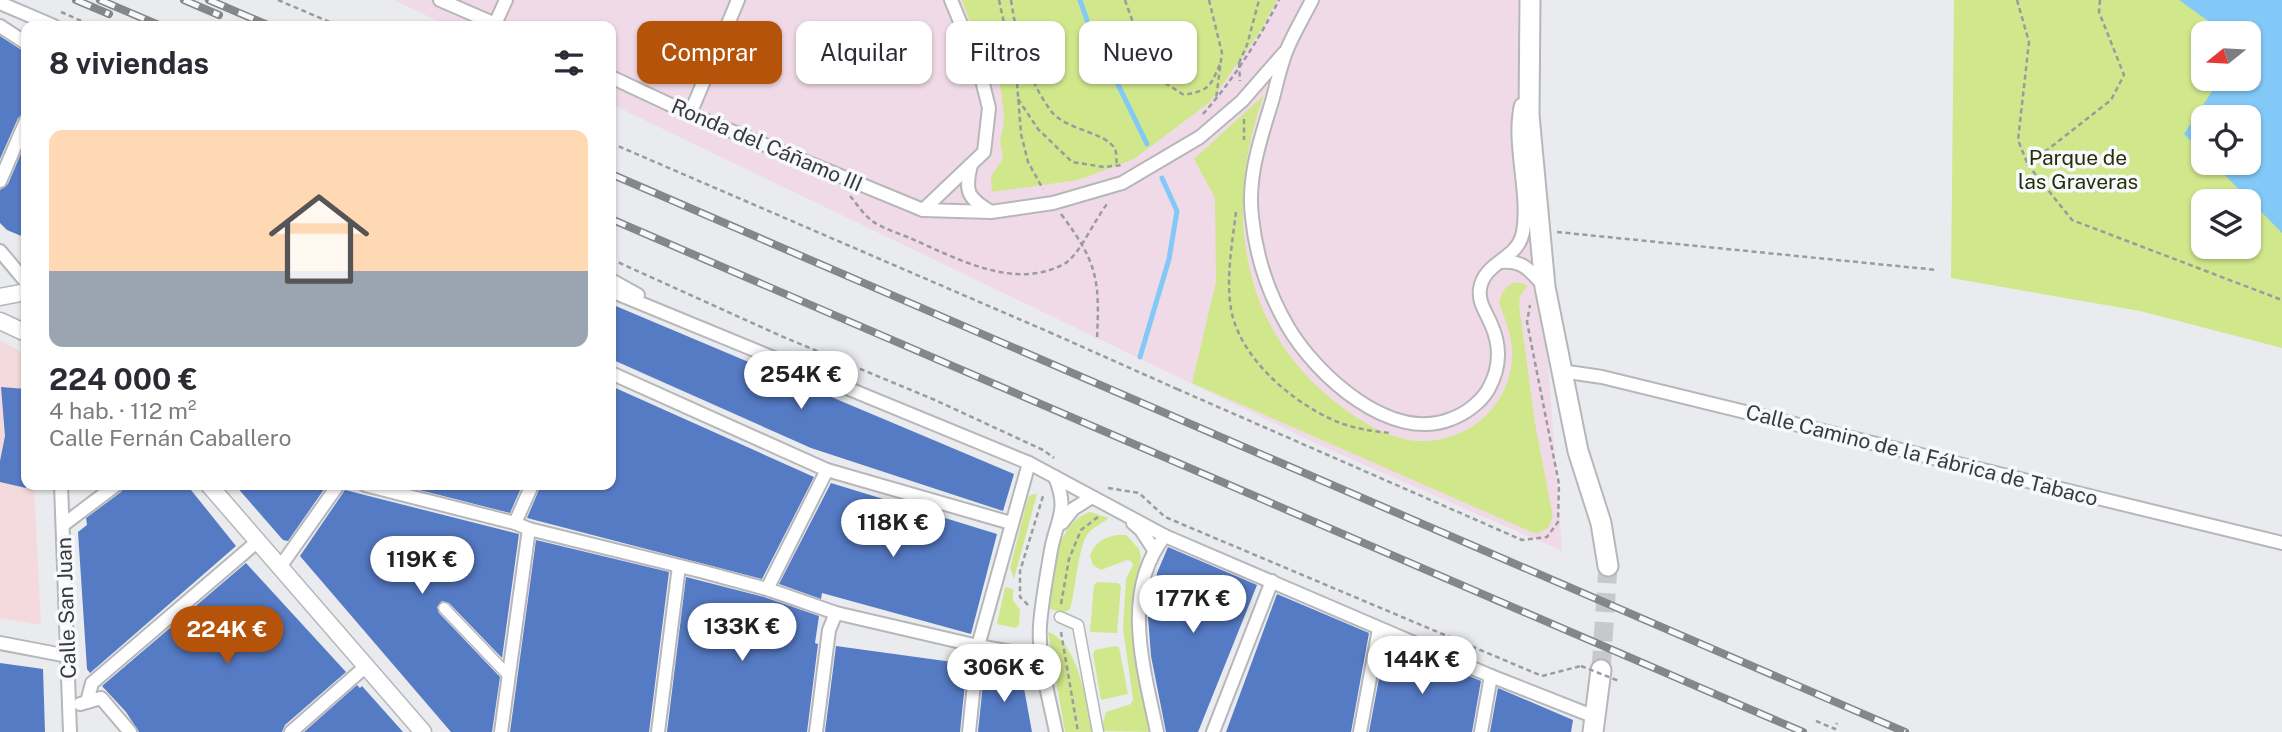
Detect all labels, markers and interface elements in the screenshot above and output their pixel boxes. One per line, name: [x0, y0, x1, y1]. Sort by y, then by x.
chip: Comprar: [637, 21, 782, 84]
chip: Alquilar: [796, 21, 932, 84]
chip: Filtros: [946, 21, 1065, 84]
chip: Nuevo: [1079, 21, 1197, 84]
north arrow: [2191, 21, 2261, 91]
map controls: [2191, 21, 2261, 259]
icon: filters: [550, 44, 588, 82]
text: 8 viviendas: [49, 45, 209, 81]
street label: Ronda del Cáñamo III: [668, 93, 866, 197]
button: locate: [2191, 105, 2261, 175]
park label: Parque de las Graveras: [2018, 145, 2138, 194]
icon: home: [256, 176, 382, 302]
button: layers: [2191, 189, 2261, 259]
pin: 254K €: [744, 352, 858, 411]
text: 254K €: [760, 360, 842, 387]
text: 224 000 €: [49, 361, 198, 397]
text: 4 hab. · 112 m²: [49, 397, 196, 424]
street label: Calle Camino de la Fábrica de Tabaco: [1743, 399, 2101, 511]
text: Calle Fernán Caballero: [49, 424, 292, 451]
pin: 118K €: [836, 500, 950, 559]
text: 118K €: [857, 508, 929, 535]
pin: 119K €: [365, 536, 479, 596]
street label: Calle San Juan: [51, 537, 81, 679]
text: 119K €: [386, 545, 458, 572]
pin: 177K €: [1136, 576, 1250, 635]
text: 177K €: [1155, 584, 1231, 611]
pin: 133K €: [685, 604, 799, 663]
pin: 224K €: [170, 606, 284, 666]
text: 133K €: [703, 612, 781, 639]
text: 224K €: [187, 615, 267, 642]
pin: 144K €: [1365, 636, 1479, 696]
pin: 306K €: [947, 644, 1061, 704]
text: 144K €: [1384, 645, 1460, 672]
text: 306K €: [963, 653, 1045, 680]

